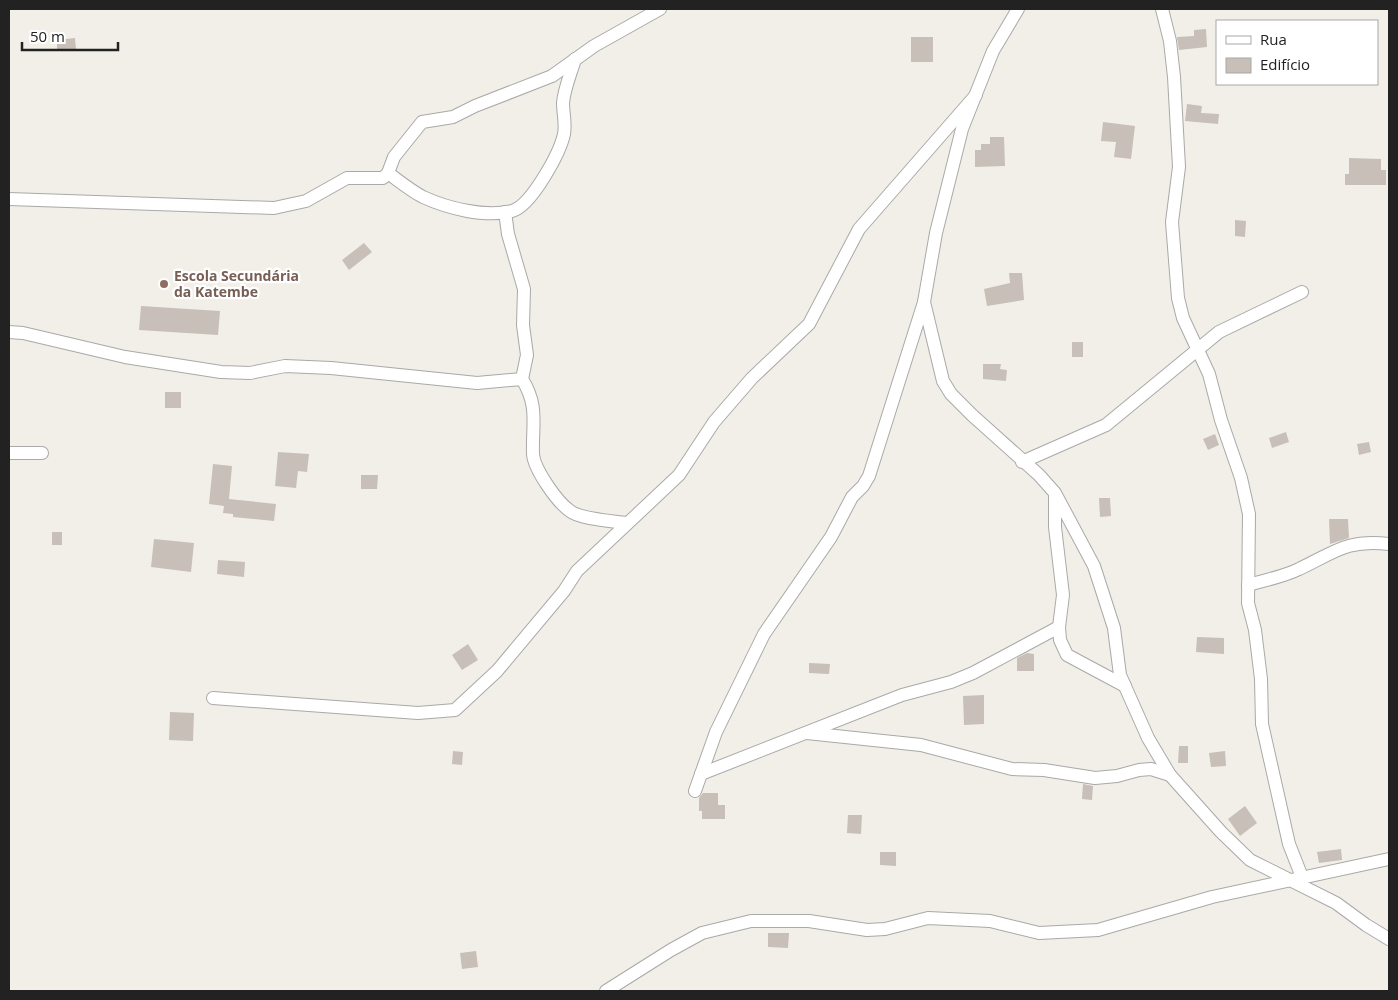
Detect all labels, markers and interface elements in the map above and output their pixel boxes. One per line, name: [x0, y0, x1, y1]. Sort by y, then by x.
scale bar: [22, 20, 119, 52]
legend: [1216, 20, 1378, 85]
text: 50 m: [30, 26, 65, 46]
text: Rua: [1260, 29, 1287, 49]
text: Edifício: [1260, 54, 1310, 74]
place label: Escola Secundária da Katembe: [174, 266, 299, 301]
marker: Escola Secundária da Katembe: [158, 278, 170, 290]

